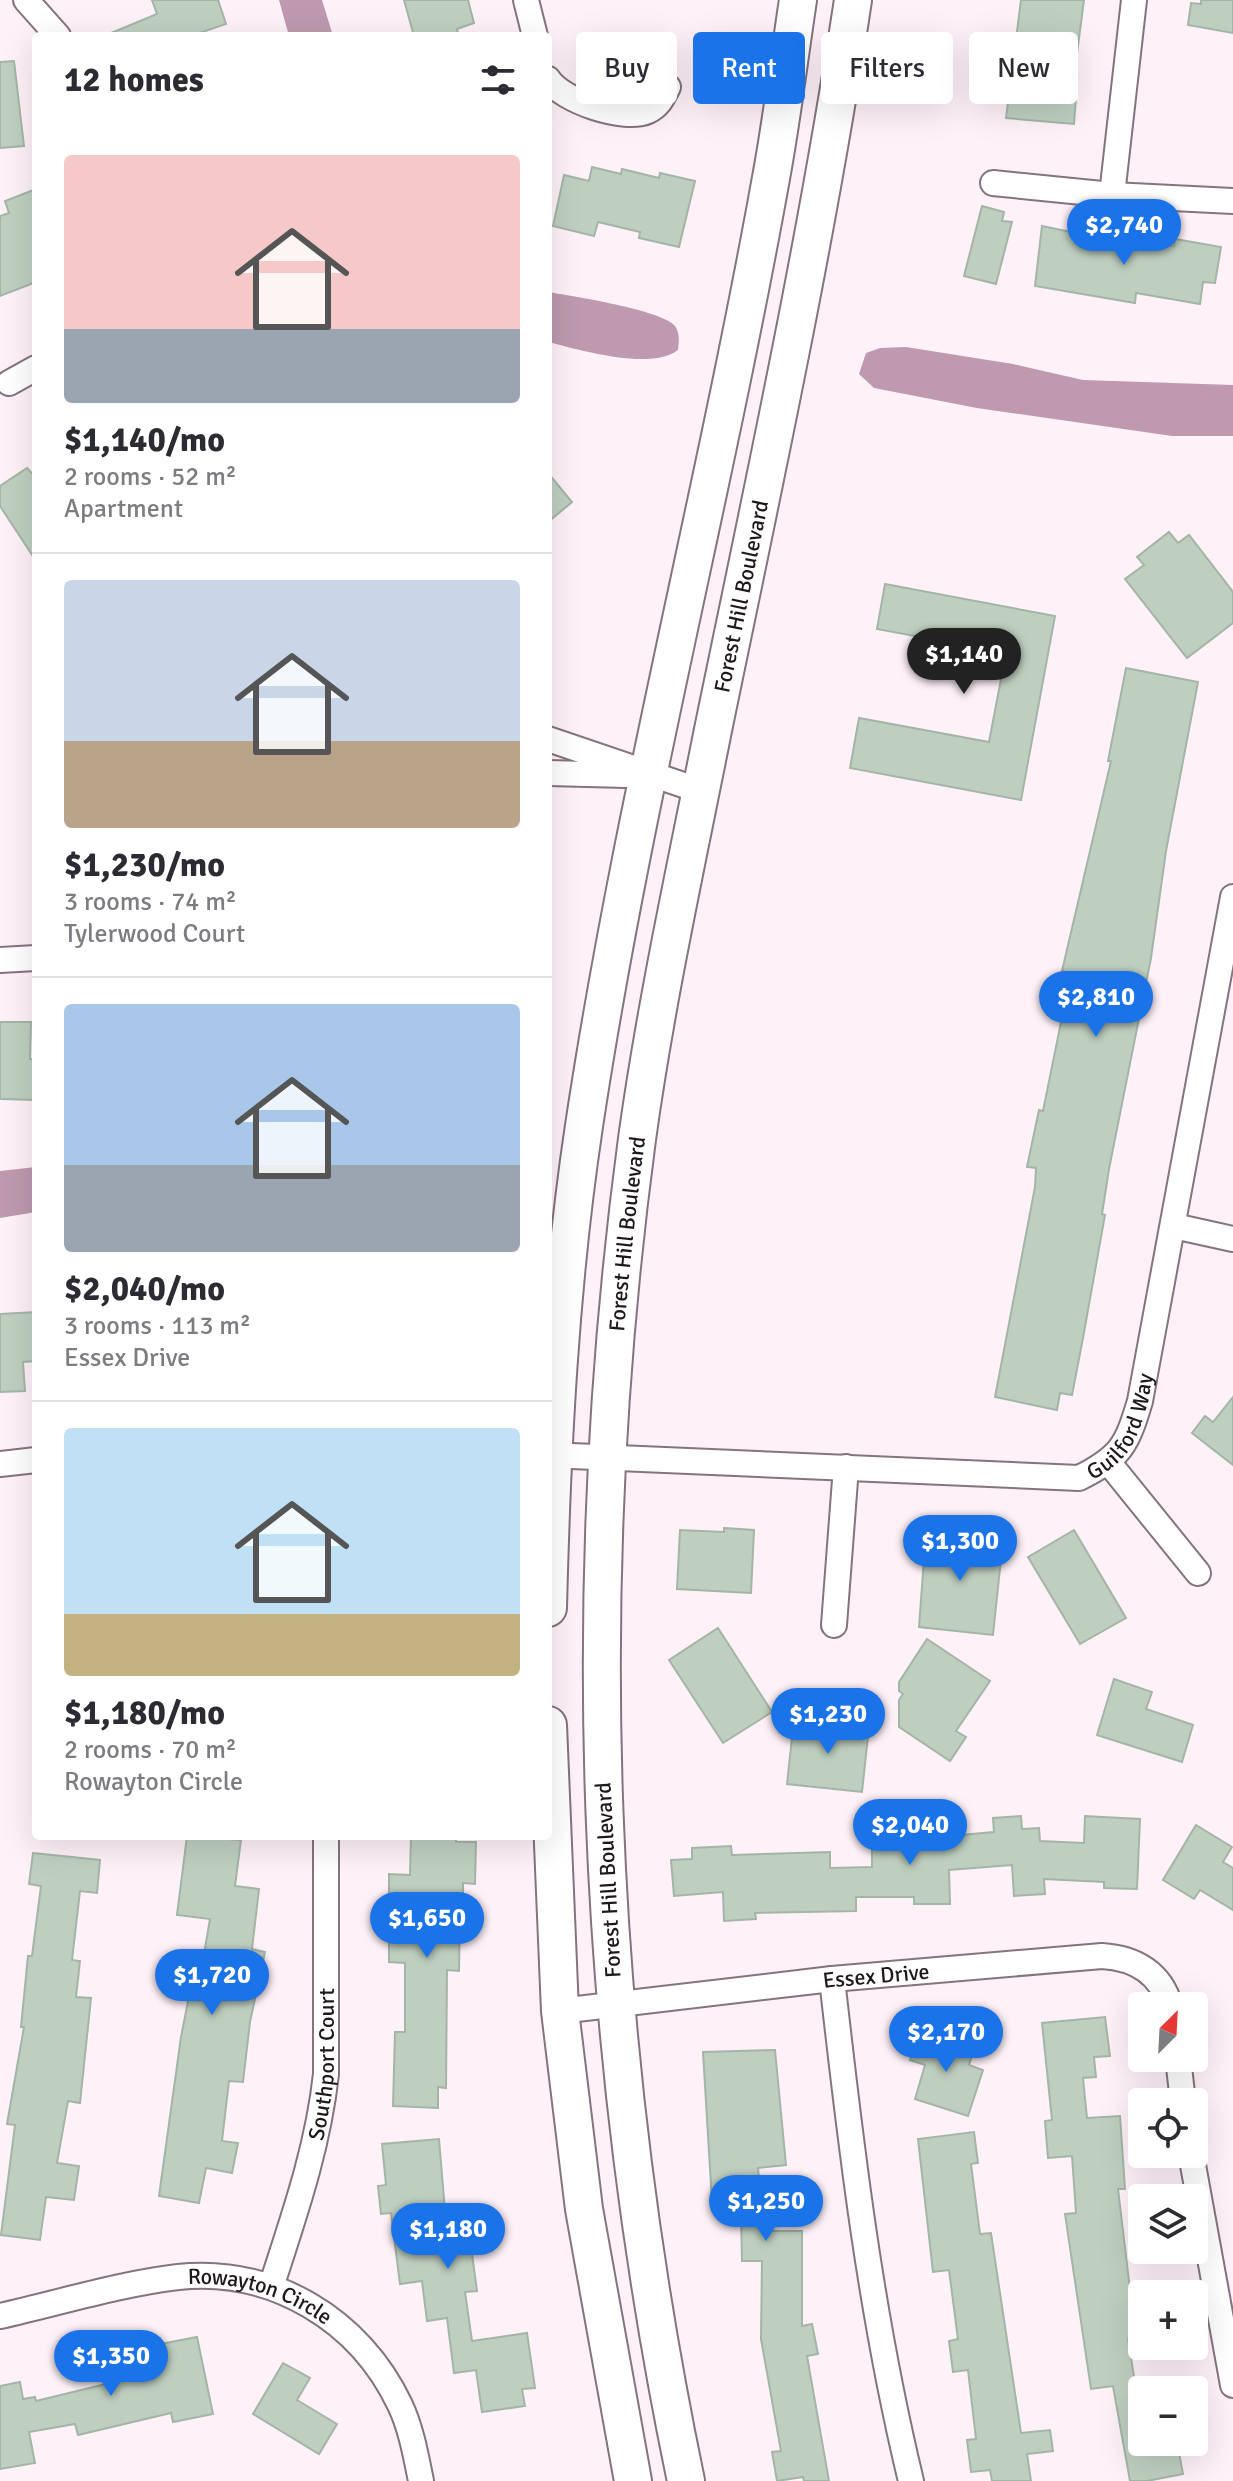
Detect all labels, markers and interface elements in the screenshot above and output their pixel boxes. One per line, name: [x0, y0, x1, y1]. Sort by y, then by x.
chip: Buy: [576, 32, 677, 104]
chip: Rent: [693, 32, 805, 104]
chip: Filters: [821, 32, 953, 104]
chip: New: [969, 32, 1078, 104]
icon: filters: [476, 58, 520, 102]
text: 12 homes: [64, 59, 204, 101]
pin: $2,740: [1059, 199, 1189, 267]
icon: home: [220, 207, 364, 351]
text: $2,740: [1085, 209, 1163, 241]
text: $1,140/mo: [64, 419, 225, 461]
text: 2 rooms · 52 m²: [64, 461, 237, 493]
text: Apartment: [64, 493, 183, 525]
street label: Forest Hill Boulevard: [708, 497, 774, 695]
pin: $1,140: [899, 628, 1029, 696]
icon: home: [220, 632, 364, 776]
text: $1,140: [925, 638, 1003, 670]
text: $1,230/mo: [64, 844, 225, 886]
text: 3 rooms · 74 m²: [64, 886, 237, 918]
text: Tylerwood Court: [64, 918, 245, 950]
pin: $2,810: [1031, 971, 1161, 1039]
text: $2,810: [1057, 981, 1135, 1013]
icon: home: [220, 1056, 364, 1200]
street label: Forest Hill Boulevard: [603, 1135, 651, 1332]
text: $2,040/mo: [64, 1268, 225, 1310]
text: 3 rooms · 113 m²: [64, 1310, 251, 1342]
text: Essex Drive: [64, 1342, 190, 1374]
street label: Guilford Way: [1081, 1370, 1158, 1485]
icon: home: [220, 1480, 364, 1624]
pin: $1,300: [895, 1515, 1025, 1583]
text: $1,300: [921, 1525, 999, 1557]
pin: $1,230: [763, 1688, 893, 1756]
text: $1,180/mo: [64, 1692, 225, 1734]
text: $1,230: [789, 1698, 867, 1730]
text: 2 rooms · 70 m²: [64, 1734, 237, 1766]
text: Rowayton Circle: [64, 1766, 243, 1798]
street label: Forest Hill Boulevard: [589, 1781, 627, 1979]
pin: $2,040: [845, 1799, 975, 1867]
text: $2,040: [871, 1809, 949, 1841]
pin: $1,650: [362, 1892, 492, 1960]
text: $1,650: [388, 1902, 466, 1934]
pin: $1,720: [147, 1949, 277, 2017]
street label: Essex Drive: [821, 1957, 930, 1994]
text: $1,720: [173, 1959, 251, 1991]
street label: Southport Court: [302, 1988, 340, 2143]
north arrow: [1128, 1992, 1208, 2072]
map controls: [1128, 1992, 1208, 2456]
pin: $2,170: [881, 2006, 1011, 2074]
text: $2,170: [907, 2016, 985, 2048]
button: locate: [1128, 2088, 1208, 2168]
pin: $1,250: [701, 2175, 831, 2243]
button: layers: [1128, 2184, 1208, 2264]
text: $1,250: [727, 2185, 805, 2217]
pin: $1,180: [383, 2203, 513, 2271]
text: $1,180: [409, 2213, 487, 2245]
street label: Rowayton Circle: [187, 2262, 338, 2330]
button: +: [1128, 2280, 1208, 2360]
pin: $1,350: [46, 2330, 176, 2398]
text: $1,350: [72, 2340, 150, 2372]
button: −: [1128, 2376, 1208, 2456]

